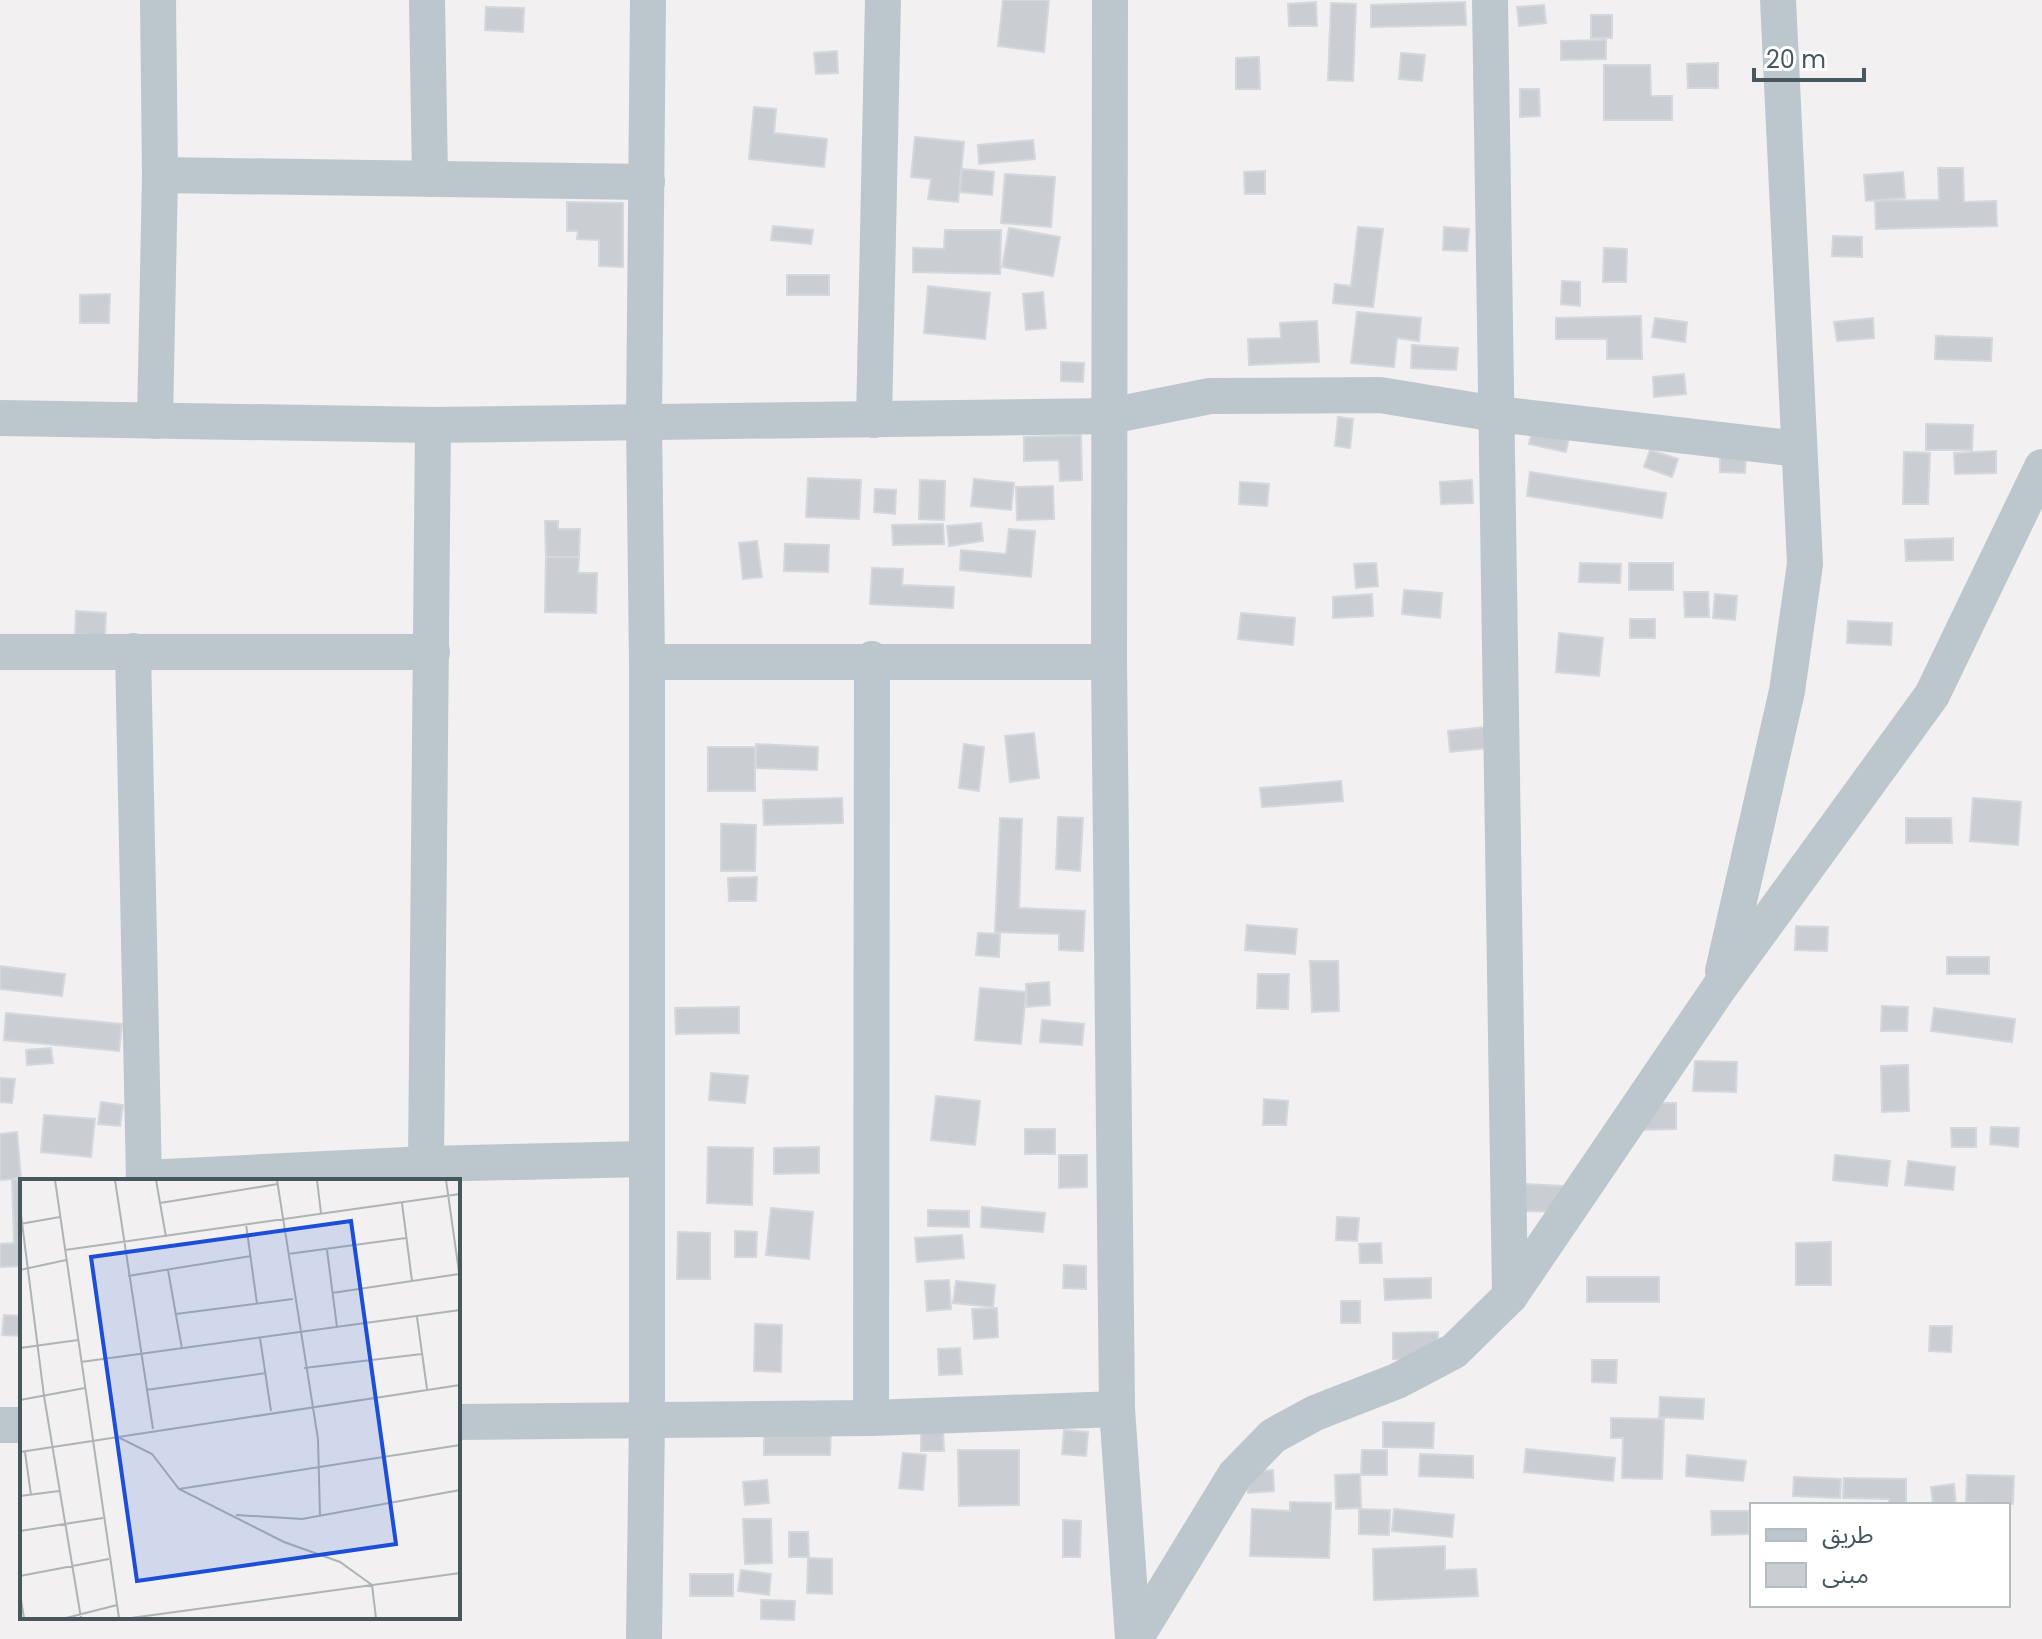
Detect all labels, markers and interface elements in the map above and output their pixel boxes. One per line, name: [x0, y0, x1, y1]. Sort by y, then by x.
scale bar: [1754, 32, 1864, 82]
text: 20 m: [1766, 43, 1826, 76]
inset map: [20, 1179, 460, 1619]
legend: [1750, 1503, 2010, 1607]
text: طريق: [1822, 1518, 1874, 1551]
text: مبنى: [1822, 1558, 1869, 1591]

